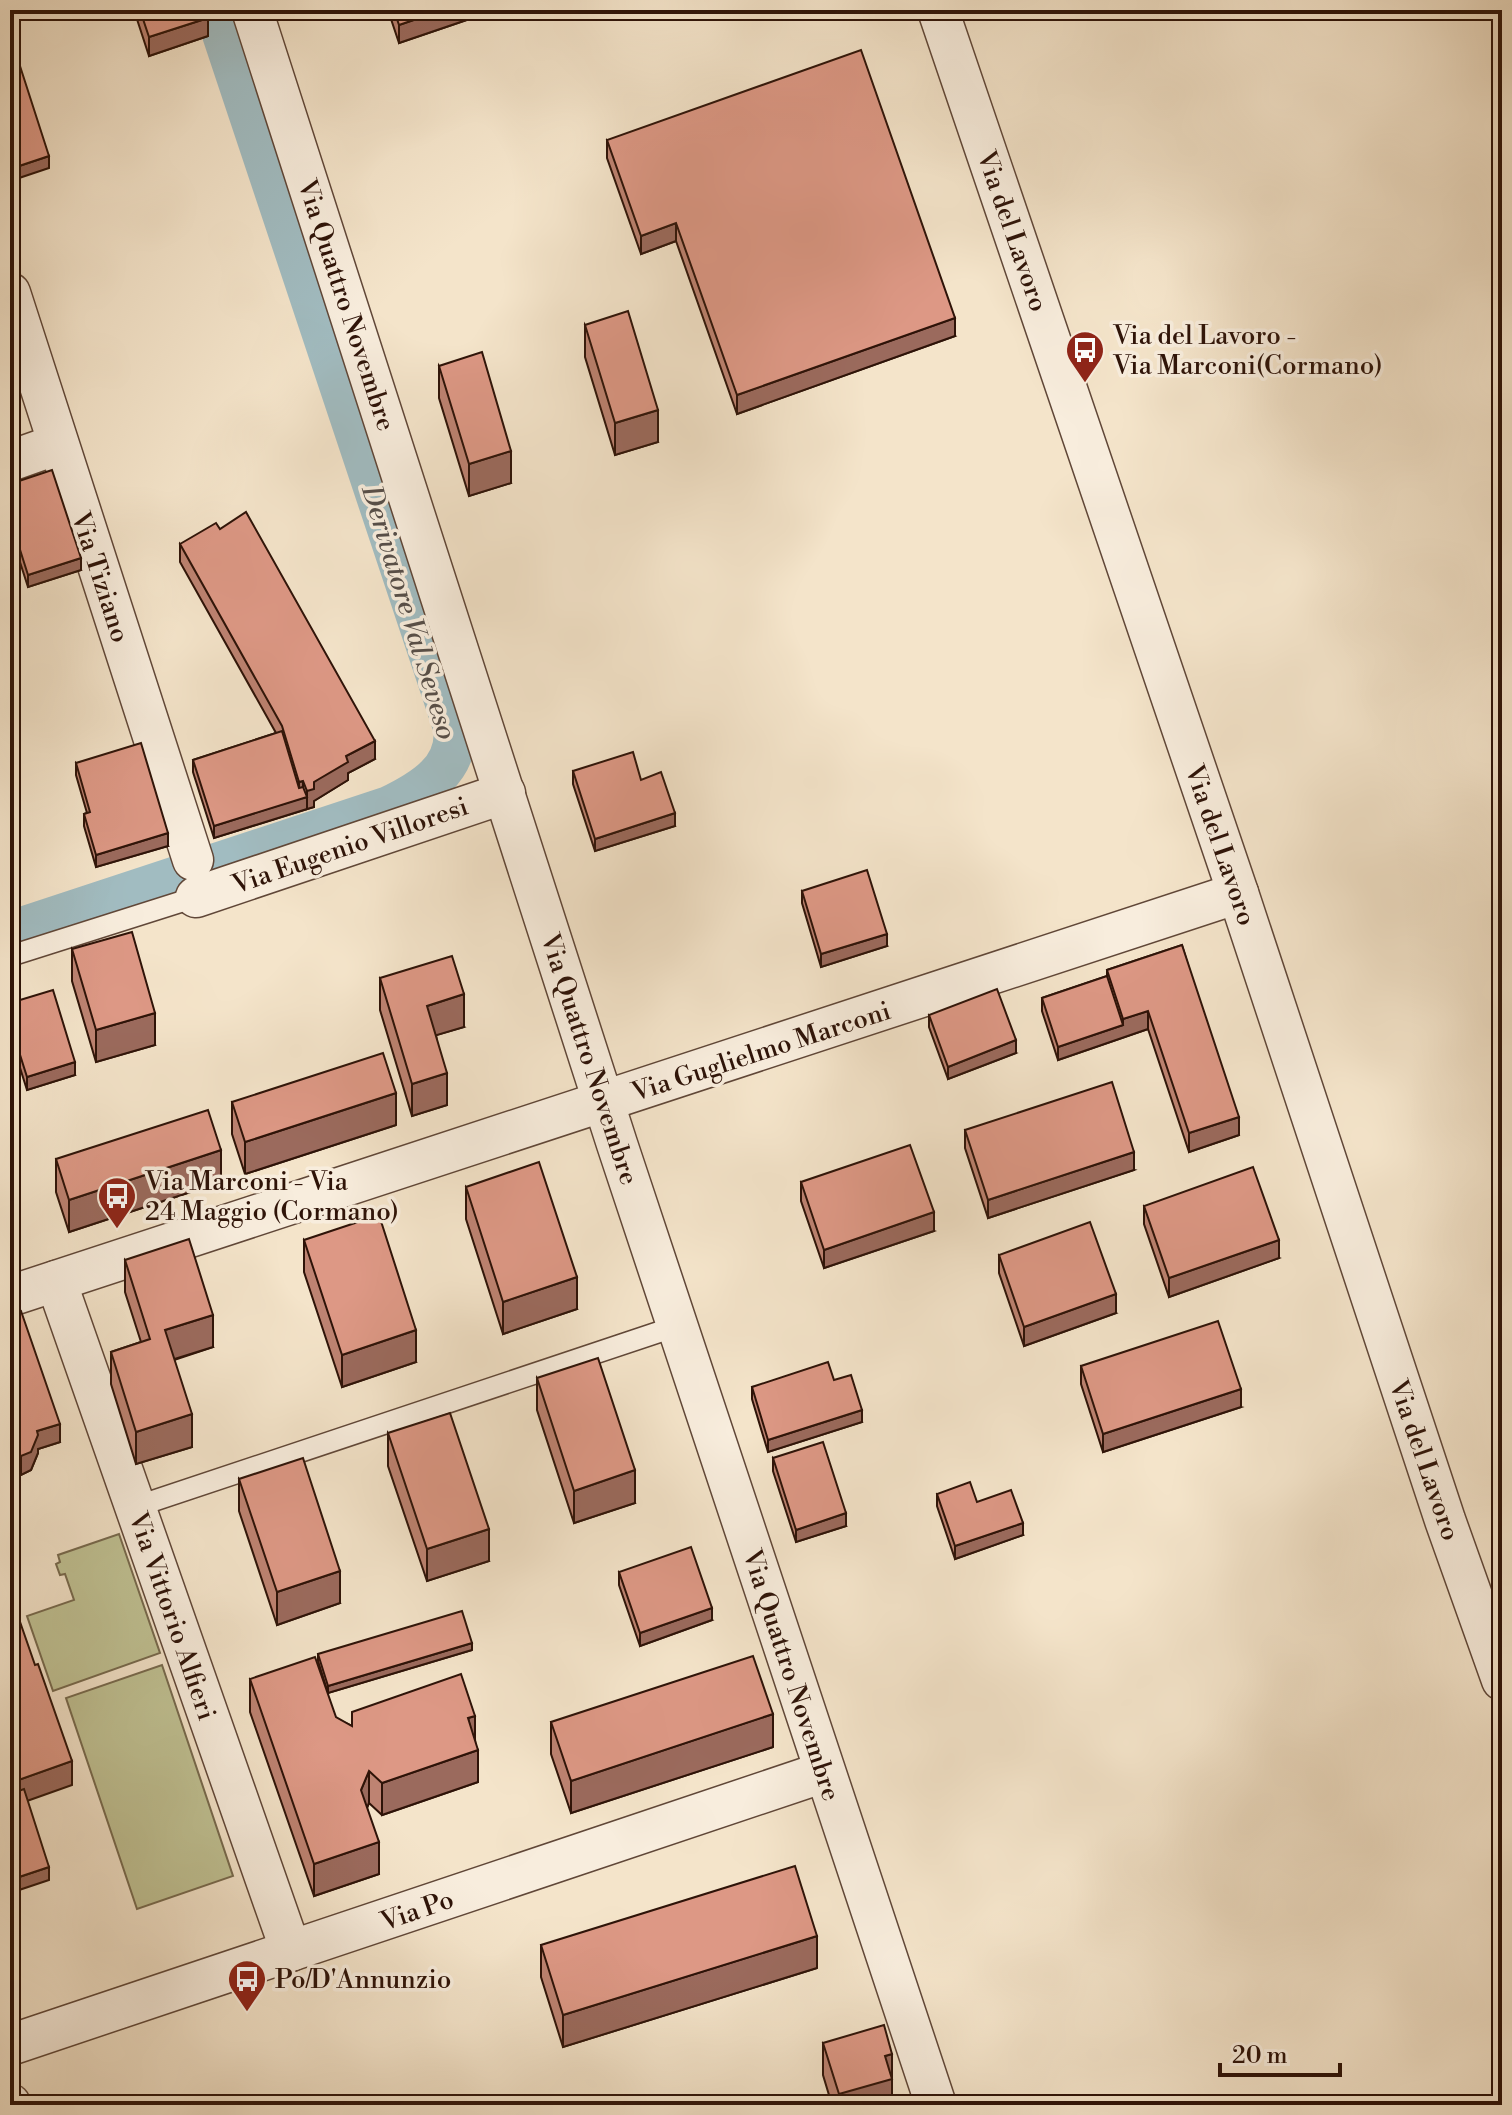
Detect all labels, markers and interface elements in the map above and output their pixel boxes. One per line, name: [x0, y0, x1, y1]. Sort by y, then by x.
street label: Via del Lavoro: [969, 146, 1054, 316]
street label: Via Quattro Novembre: [290, 175, 402, 435]
place label: Via del Lavoro - Via Marconi(Cormano): [1112, 320, 1382, 382]
bus stop icon: Via del Lavoro - Via Marconi(Cormano): [1064, 329, 1106, 384]
water label: Derivatore Val Seveso: [353, 480, 464, 744]
street label: Via Tiziano: [64, 507, 136, 647]
street label: Via del Lavoro: [1177, 760, 1262, 930]
street label: Via Eugenio Villoresi: [227, 791, 472, 902]
street label: Via Quattro Novembre: [533, 929, 645, 1189]
street label: Via Guglielmo Marconi: [627, 995, 895, 1109]
place label: Via Marconi - Via 24 Maggio (Cormano): [144, 1166, 399, 1228]
bus stop icon: Via Marconi - Via 24 Maggio (Cormano): [96, 1175, 138, 1230]
street label: Via del Lavoro: [1381, 1375, 1466, 1545]
street label: Via Vittorio Alfieri: [121, 1507, 223, 1724]
street label: Via Quattro Novembre: [735, 1545, 847, 1805]
street label: Via Po: [376, 1884, 458, 1939]
bus stop icon: Po/D'Annunzio: [226, 1958, 268, 2013]
place label: Po/D'Annunzio: [275, 1964, 451, 1996]
scale bar: [1220, 2027, 1340, 2077]
text: 20 m: [1232, 2041, 1288, 2071]

